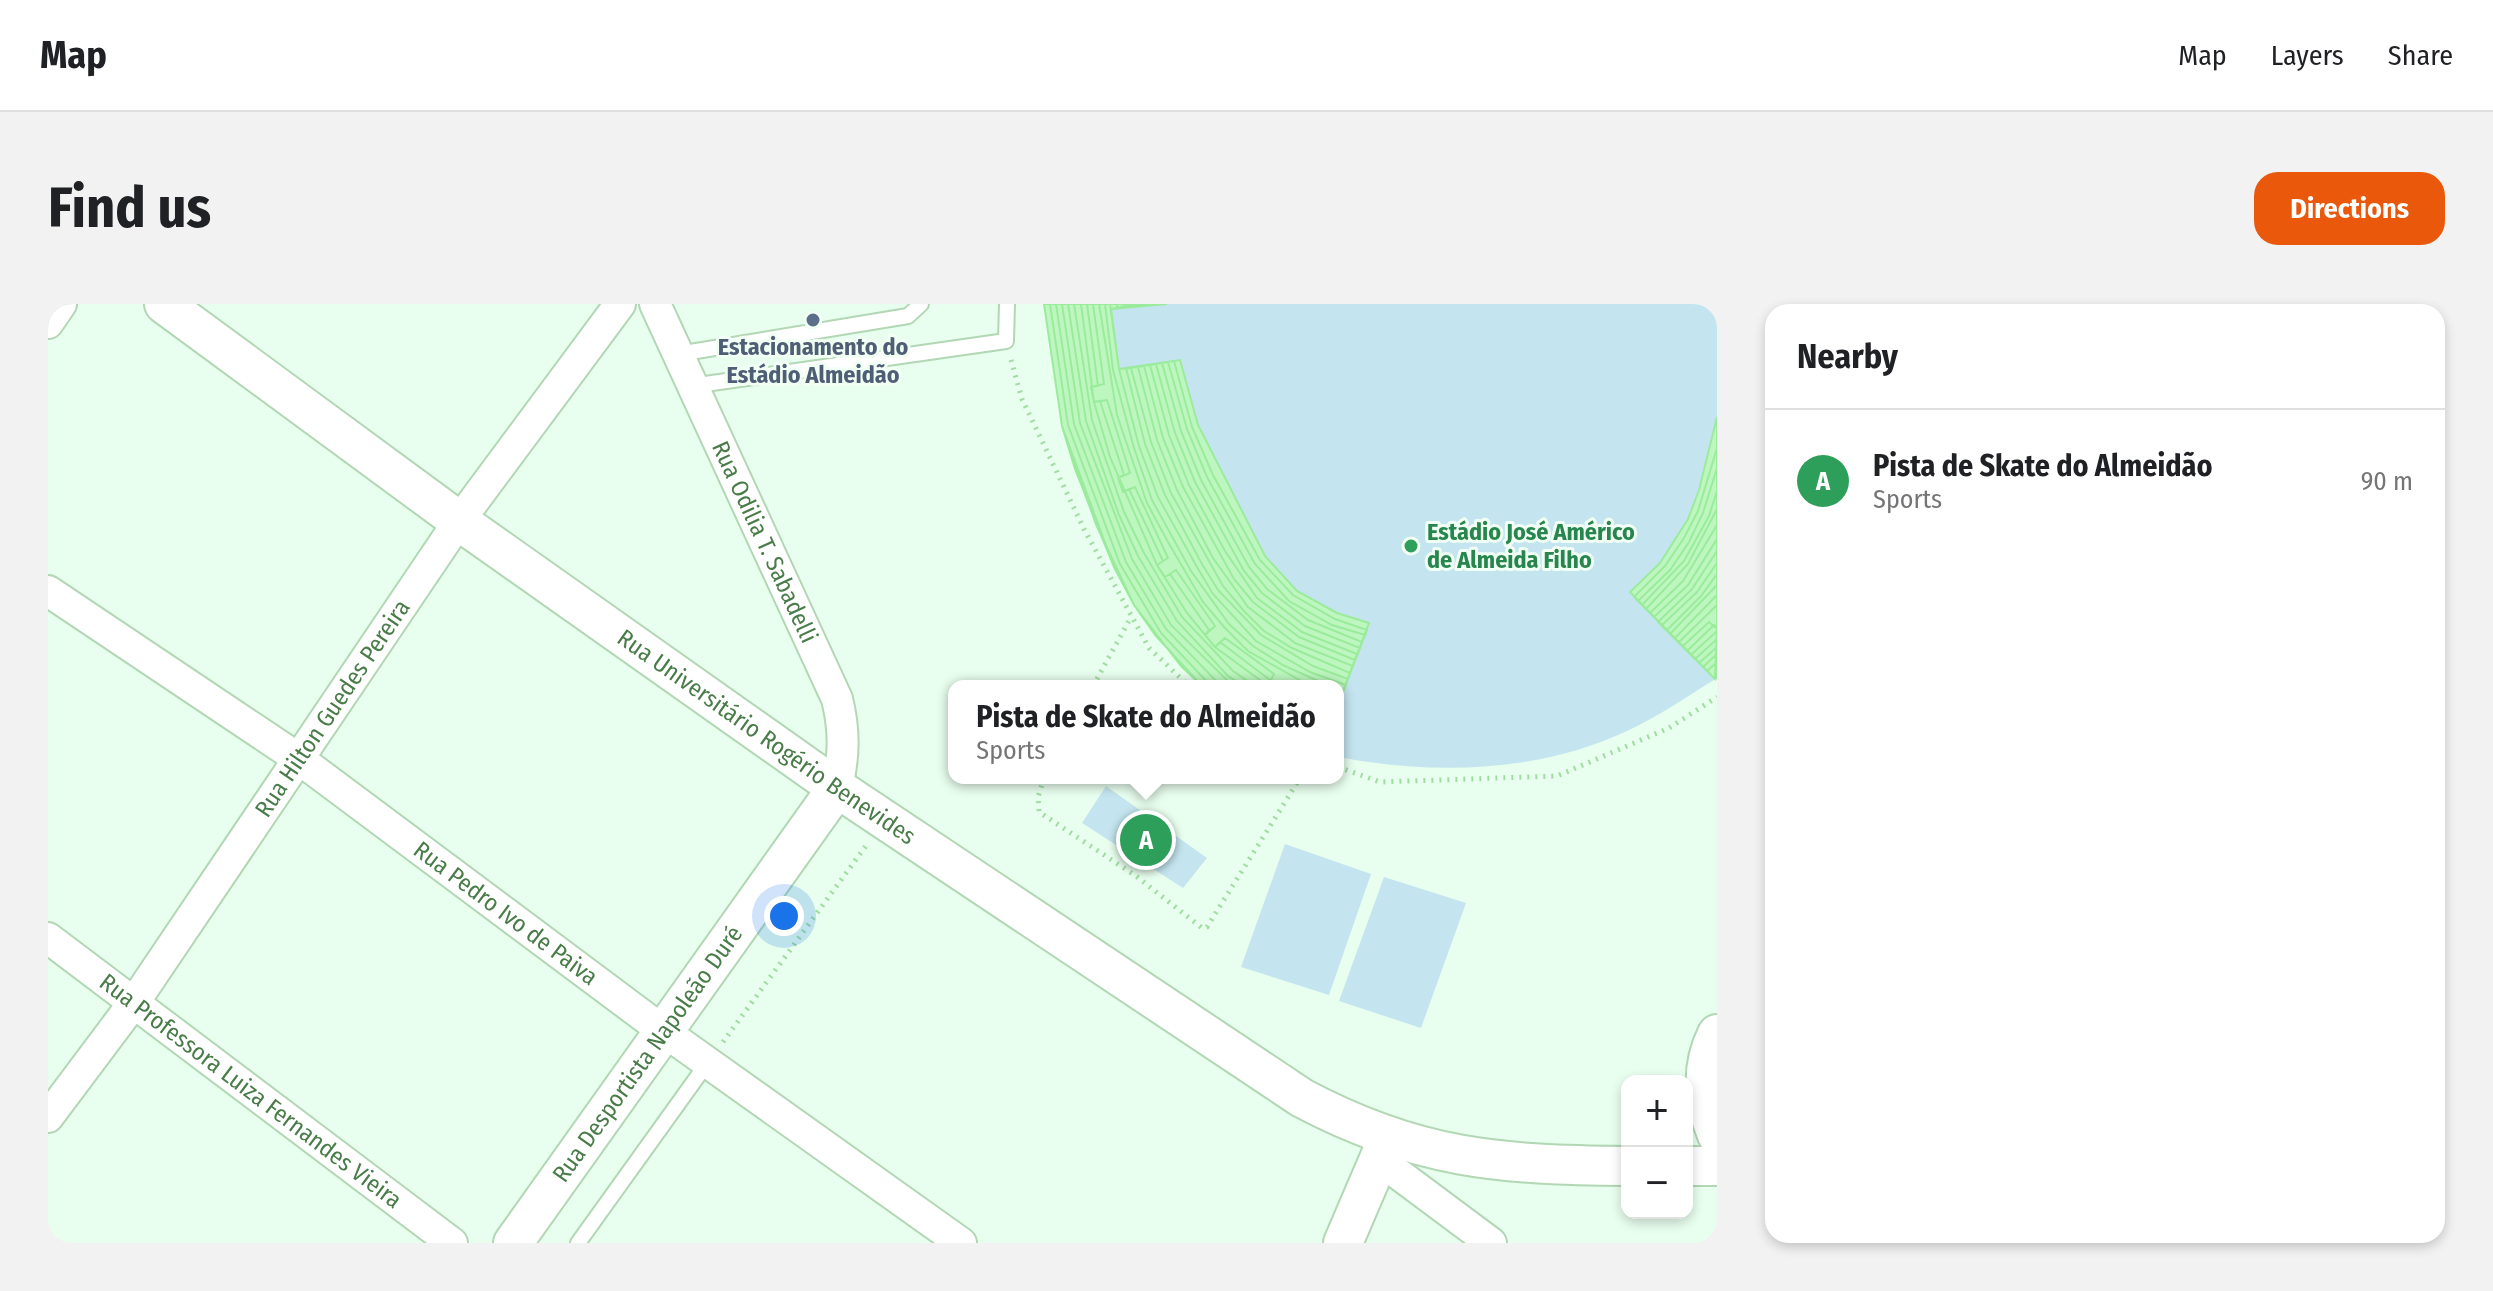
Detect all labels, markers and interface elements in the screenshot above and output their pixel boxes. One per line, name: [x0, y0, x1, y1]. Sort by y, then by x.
text: Map: [40, 32, 107, 78]
text: Map: [2178, 39, 2227, 72]
text: Layers: [2271, 39, 2344, 72]
text: Share: [2388, 39, 2453, 72]
button: Directions: [2254, 172, 2445, 245]
text: Find us: [48, 175, 211, 242]
marker: Estacionamento do Estádio Almeidão: [804, 311, 822, 329]
place label: Estacionamento do Estádio Almeidão: [718, 333, 909, 389]
text: Nearby: [1797, 336, 1898, 377]
street label: Rua Odilia T. Sabadelli: [706, 437, 823, 647]
text: Pista de Skate do Almeidão: [1873, 448, 2212, 484]
text: A: [1816, 466, 1830, 497]
text: 90 m: [2361, 466, 2413, 497]
text: Sports: [1873, 484, 1942, 515]
place label: Estádio José Américo de Almeida Filho: [1427, 518, 1635, 574]
marker: Estádio José Américo de Almeida Filho: [1402, 537, 1420, 555]
street label: Rua Hilton Guedes Pereira: [249, 594, 416, 822]
street label: Rua Universitário Rogério Benevides: [612, 623, 921, 850]
popup: [948, 680, 1344, 784]
text: Pista de Skate do Almeidão: [976, 699, 1316, 735]
text: Sports: [976, 735, 1045, 766]
pin: A: [1120, 810, 1172, 870]
street label: Rua Pedro Ivo de Paiva: [408, 836, 603, 991]
your location: [764, 896, 804, 936]
street label: Rua Desportista Napoleão Duré: [547, 920, 748, 1188]
street label: Rua Professora Luiza Fernandes Vieira: [94, 968, 407, 1214]
map controls: [1621, 1075, 1693, 1219]
button: +: [1621, 1075, 1693, 1147]
button: −: [1621, 1147, 1693, 1219]

